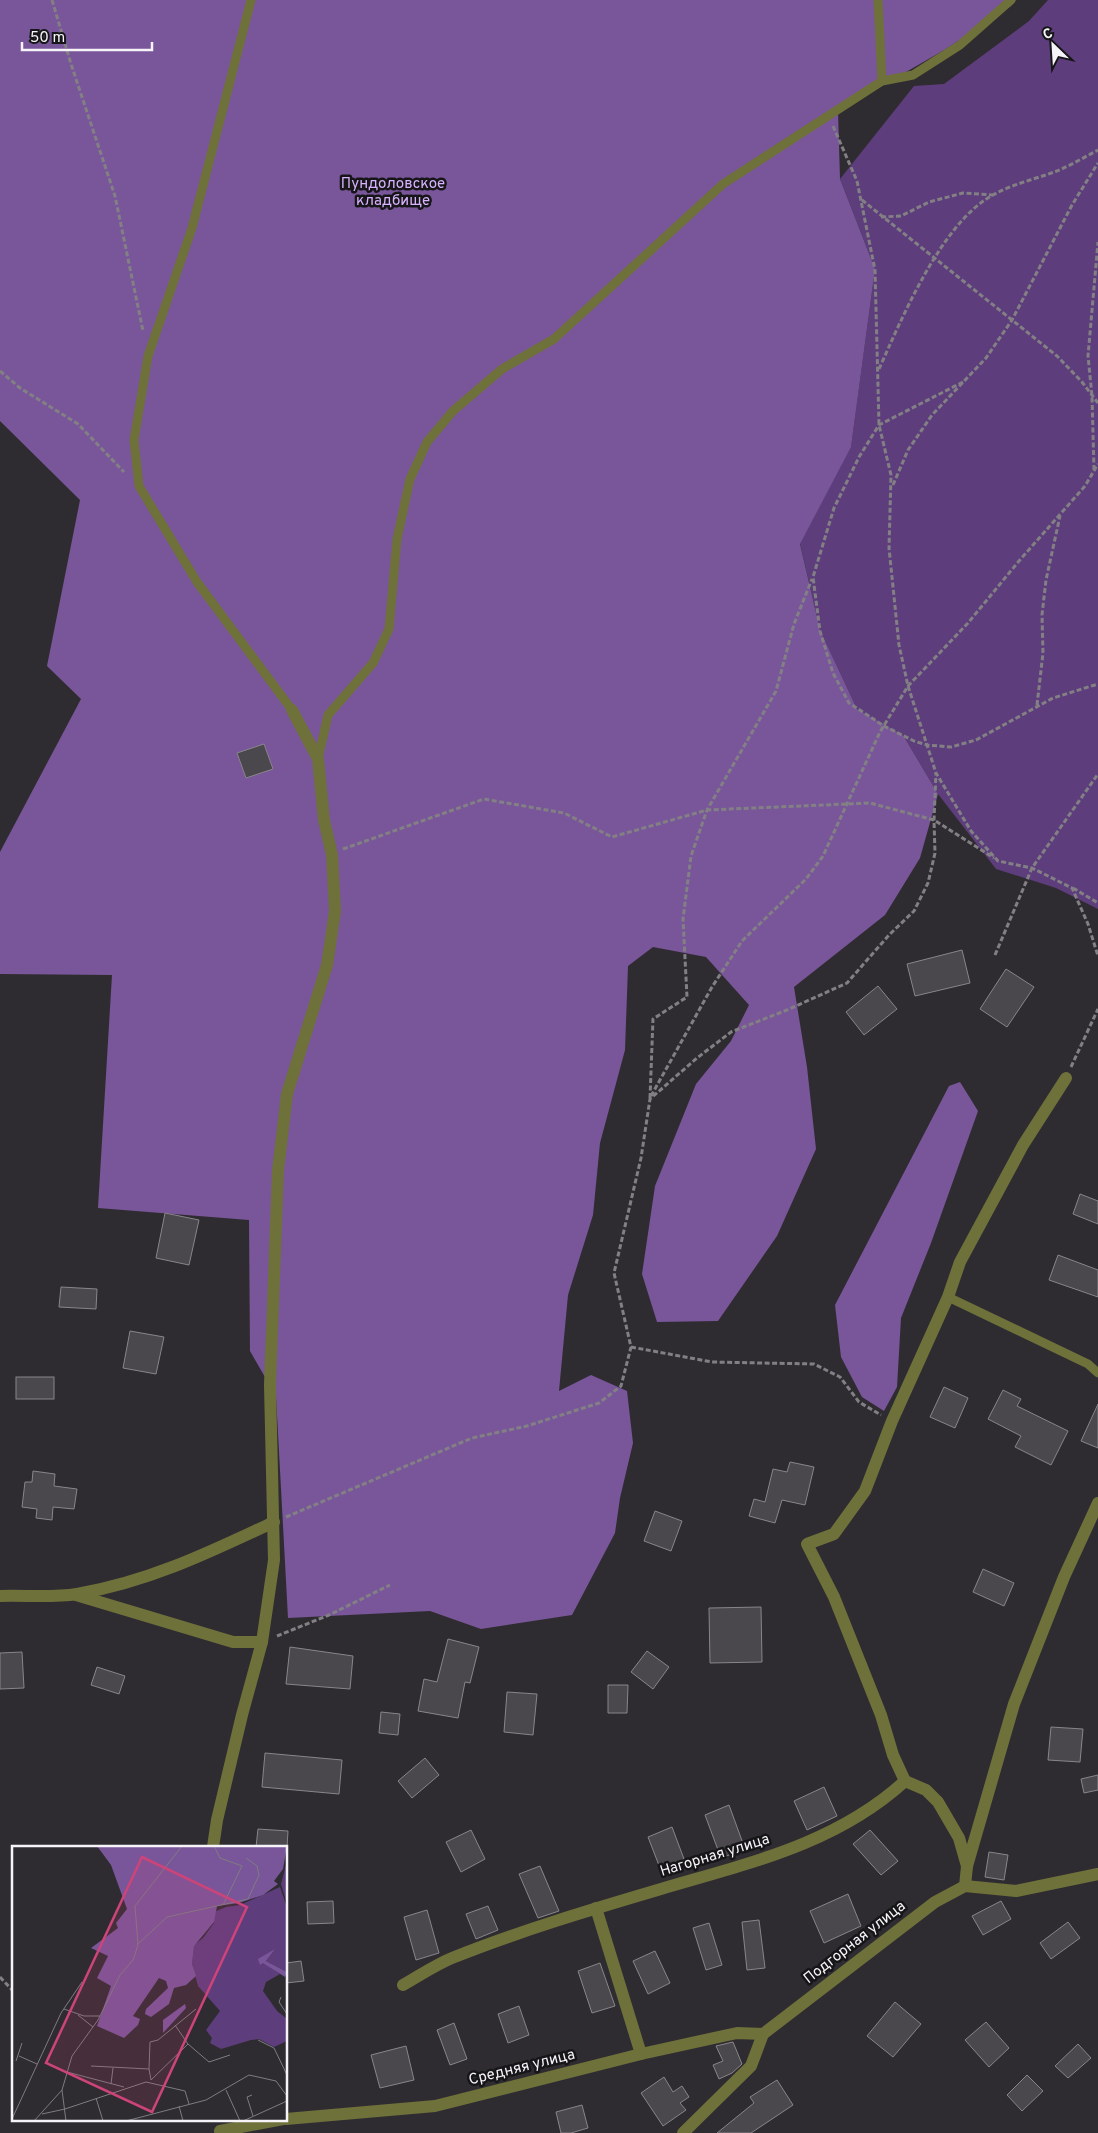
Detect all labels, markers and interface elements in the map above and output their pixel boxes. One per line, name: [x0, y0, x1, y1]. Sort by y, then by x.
scale bar: [22, 20, 152, 52]
north arrow: [1028, 20, 1078, 70]
text: С: [1040, 25, 1056, 44]
text: 50 m: [30, 29, 65, 48]
park label: Пундоловское кладбище: [341, 175, 445, 211]
street label: Нагорная улица: [658, 1830, 772, 1882]
inset map: [12, 1846, 288, 2120]
street label: Подгорная улица: [800, 1897, 910, 1989]
street label: Средняя улица: [467, 2046, 577, 2090]

